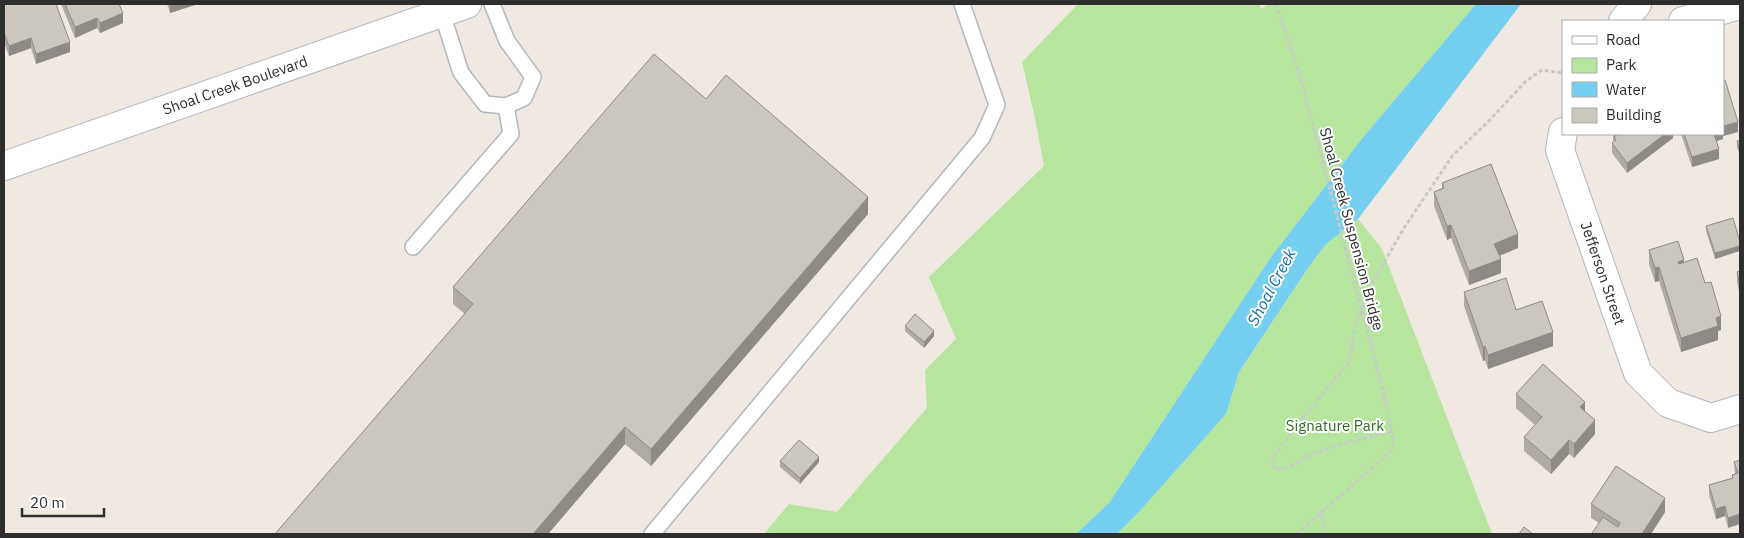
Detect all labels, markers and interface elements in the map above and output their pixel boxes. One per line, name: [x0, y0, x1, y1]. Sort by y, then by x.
legend: [1562, 20, 1724, 135]
text: Road: [1606, 30, 1641, 49]
street label: Shoal Creek Boulevard: [160, 51, 310, 119]
text: Park: [1606, 55, 1636, 74]
text: Water: [1606, 80, 1647, 99]
text: Building: [1606, 105, 1661, 124]
street label: Shoal Creek Suspension Bridge: [1316, 125, 1388, 333]
street label: Jefferson Street: [1576, 219, 1630, 327]
water label: Shoal Creek: [1242, 244, 1300, 329]
park label: Signature Park: [1286, 416, 1384, 435]
scale bar: [22, 486, 105, 518]
text: 20 m: [30, 493, 65, 512]

